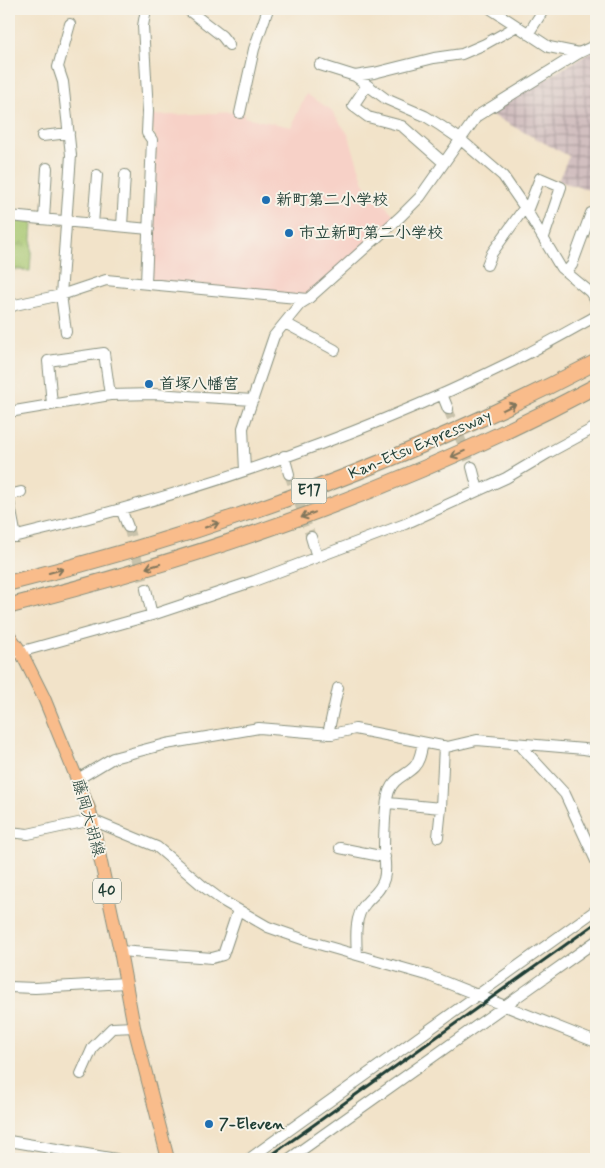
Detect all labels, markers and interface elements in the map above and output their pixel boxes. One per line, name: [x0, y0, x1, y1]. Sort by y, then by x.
place label: 新町第二小学校: [276, 190, 388, 211]
marker: 新町第二小学校: [260, 194, 272, 206]
place label: 市立新町第二小学校: [299, 223, 443, 244]
marker: 市立新町第二小学校: [283, 227, 295, 239]
place label: 首塚八幡宮: [159, 374, 239, 395]
marker: 首塚八幡宮: [143, 378, 155, 390]
one-way arrow: [501, 401, 516, 411]
street label: Kan-Etsu Expressway: [345, 405, 495, 485]
one-way arrow: [451, 449, 466, 459]
road number: E17: [292, 478, 326, 504]
one-way arrow: [300, 511, 316, 520]
one-way arrow: [203, 520, 219, 529]
one-way arrow: [146, 562, 162, 572]
one-way arrow: [48, 566, 64, 576]
street label: 藤岡大胡線: [67, 777, 109, 859]
road number: 40: [93, 878, 121, 904]
place label: 7-Eleven: [219, 1114, 285, 1135]
marker: 7-Eleven: [203, 1118, 215, 1130]

